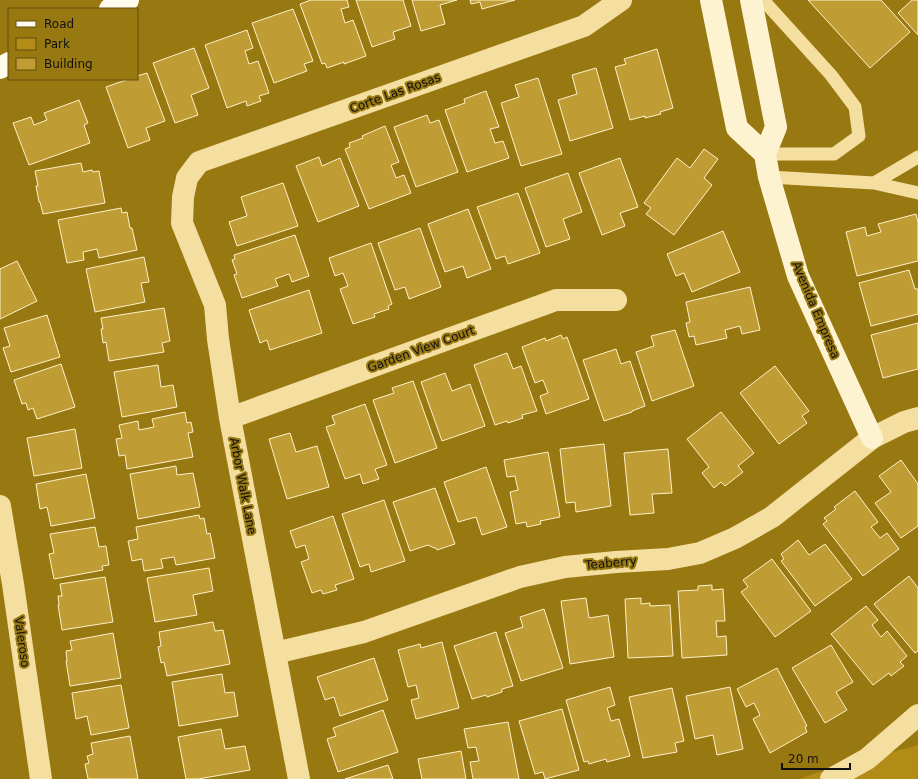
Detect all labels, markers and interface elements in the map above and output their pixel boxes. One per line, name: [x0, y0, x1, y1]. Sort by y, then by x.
legend: [8, 8, 138, 80]
text: Road: [44, 17, 74, 31]
text: Park: [44, 37, 70, 51]
text: Building: [44, 57, 93, 71]
street label: Corte Las Rosas: [348, 70, 442, 116]
street label: Avenida Empresa: [789, 259, 843, 361]
street label: Garden View Court: [365, 323, 477, 375]
street label: Arbor Walk Lane: [227, 436, 259, 536]
street label: Teaberry: [584, 554, 637, 572]
street label: Valeroso: [12, 616, 32, 668]
scale bar: [782, 745, 850, 771]
text: 20 m: [788, 752, 819, 766]

